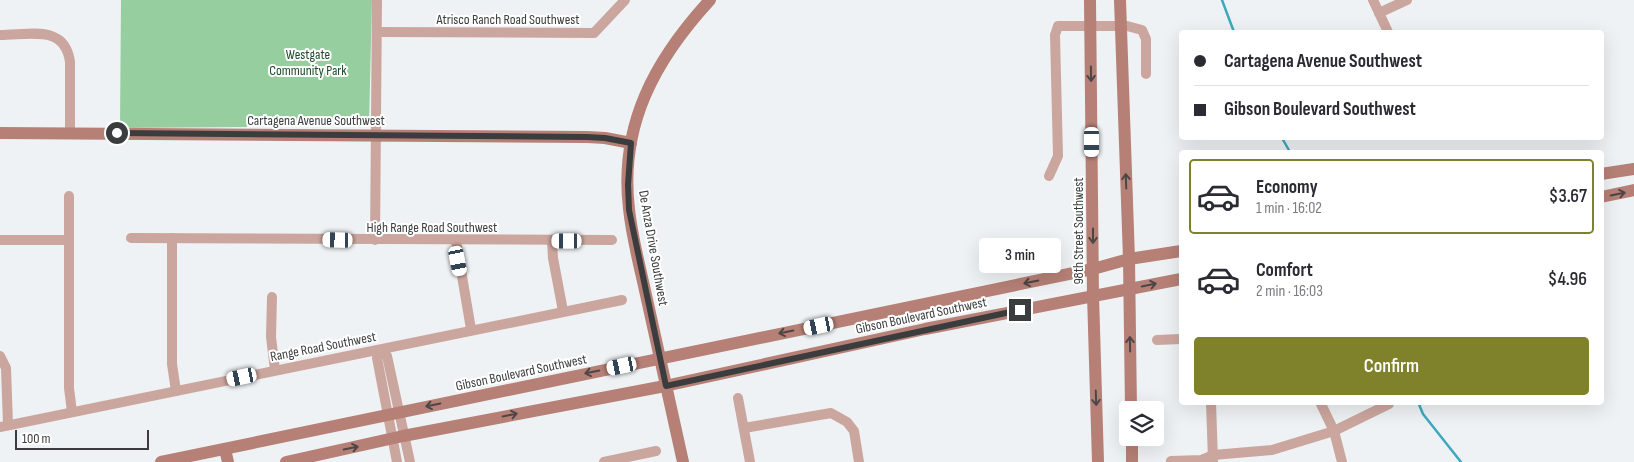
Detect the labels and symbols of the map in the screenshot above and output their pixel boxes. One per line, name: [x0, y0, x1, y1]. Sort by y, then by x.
street label: Atrisco Ranch Road Southwest: [435, 11, 580, 28]
park label: Westgate Community Park: [269, 46, 347, 79]
one-way arrow: [1086, 65, 1096, 81]
street label: Cartagena Avenue Southwest: [247, 112, 385, 129]
route start: [106, 122, 128, 144]
car: [1084, 127, 1099, 157]
one-way arrow: [1121, 174, 1130, 190]
street label: 98th Street Southwest: [1070, 177, 1087, 285]
one-way arrow: [1609, 188, 1625, 198]
street label: De Anza Drive Southwest: [635, 189, 672, 307]
street label: High Range Road Southwest: [367, 219, 497, 236]
one-way arrow: [1088, 228, 1098, 244]
car: [322, 232, 353, 248]
car: [552, 234, 582, 249]
callout: 3 min: [979, 238, 1061, 272]
car: [447, 245, 468, 277]
one-way arrow: [1023, 278, 1039, 287]
one-way arrow: [1141, 280, 1157, 290]
street label: Gibson Boulevard Southwest: [854, 293, 988, 338]
route end: [1009, 299, 1031, 321]
car: [802, 316, 835, 336]
street label: Range Road Southwest: [269, 328, 377, 365]
one-way arrow: [778, 328, 794, 338]
one-way arrow: [1125, 336, 1135, 352]
street label: Gibson Boulevard Southwest: [454, 350, 588, 395]
car: [605, 356, 638, 376]
car: [225, 367, 258, 387]
one-way arrow: [585, 368, 601, 377]
one-way arrow: [1091, 390, 1101, 406]
one-way arrow: [426, 401, 442, 410]
one-way arrow: [502, 410, 518, 420]
scale bar: [15, 427, 149, 450]
one-way arrow: [342, 443, 358, 452]

